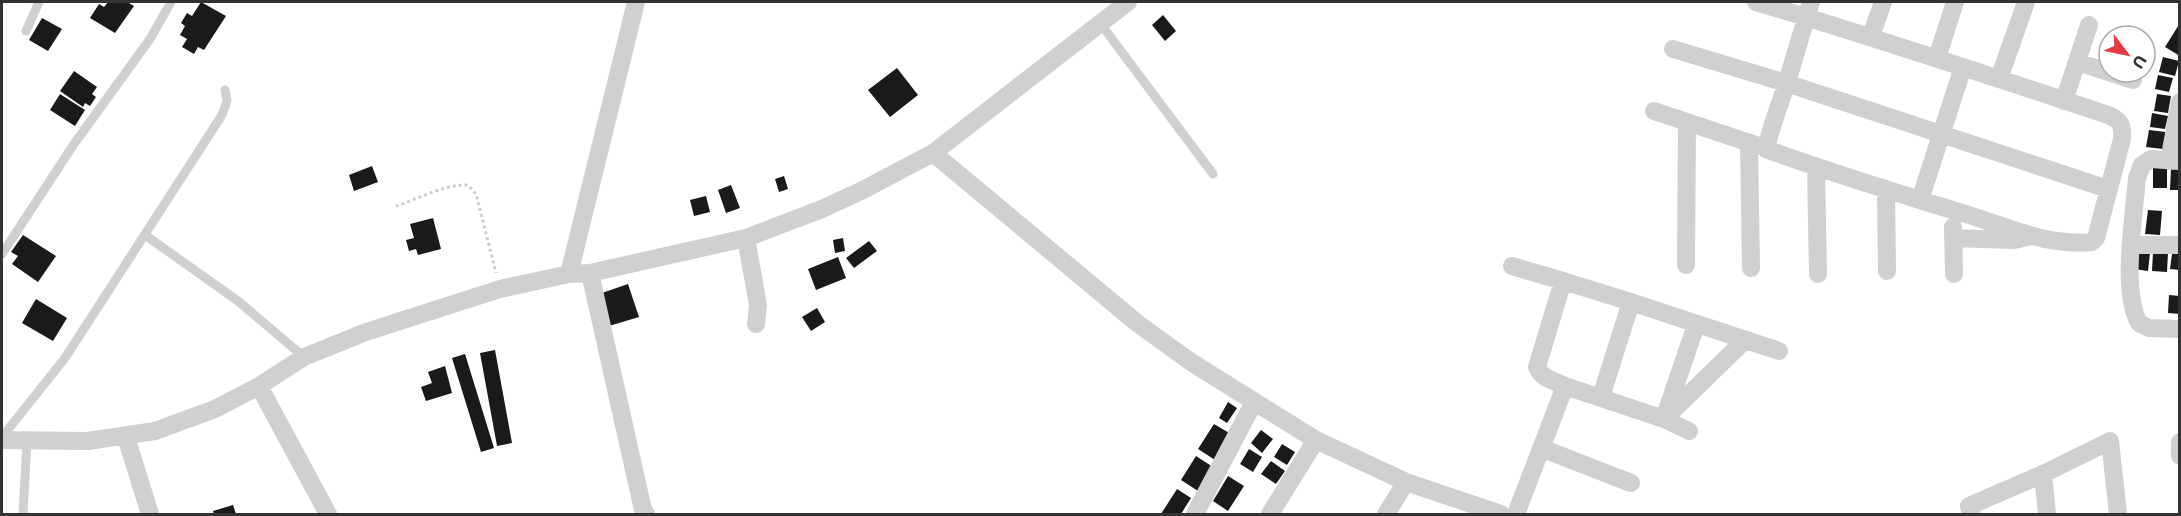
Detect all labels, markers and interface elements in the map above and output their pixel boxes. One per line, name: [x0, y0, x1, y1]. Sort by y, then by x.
north arrow: [2097, 24, 2157, 84]
text: U: [2128, 51, 2151, 72]

